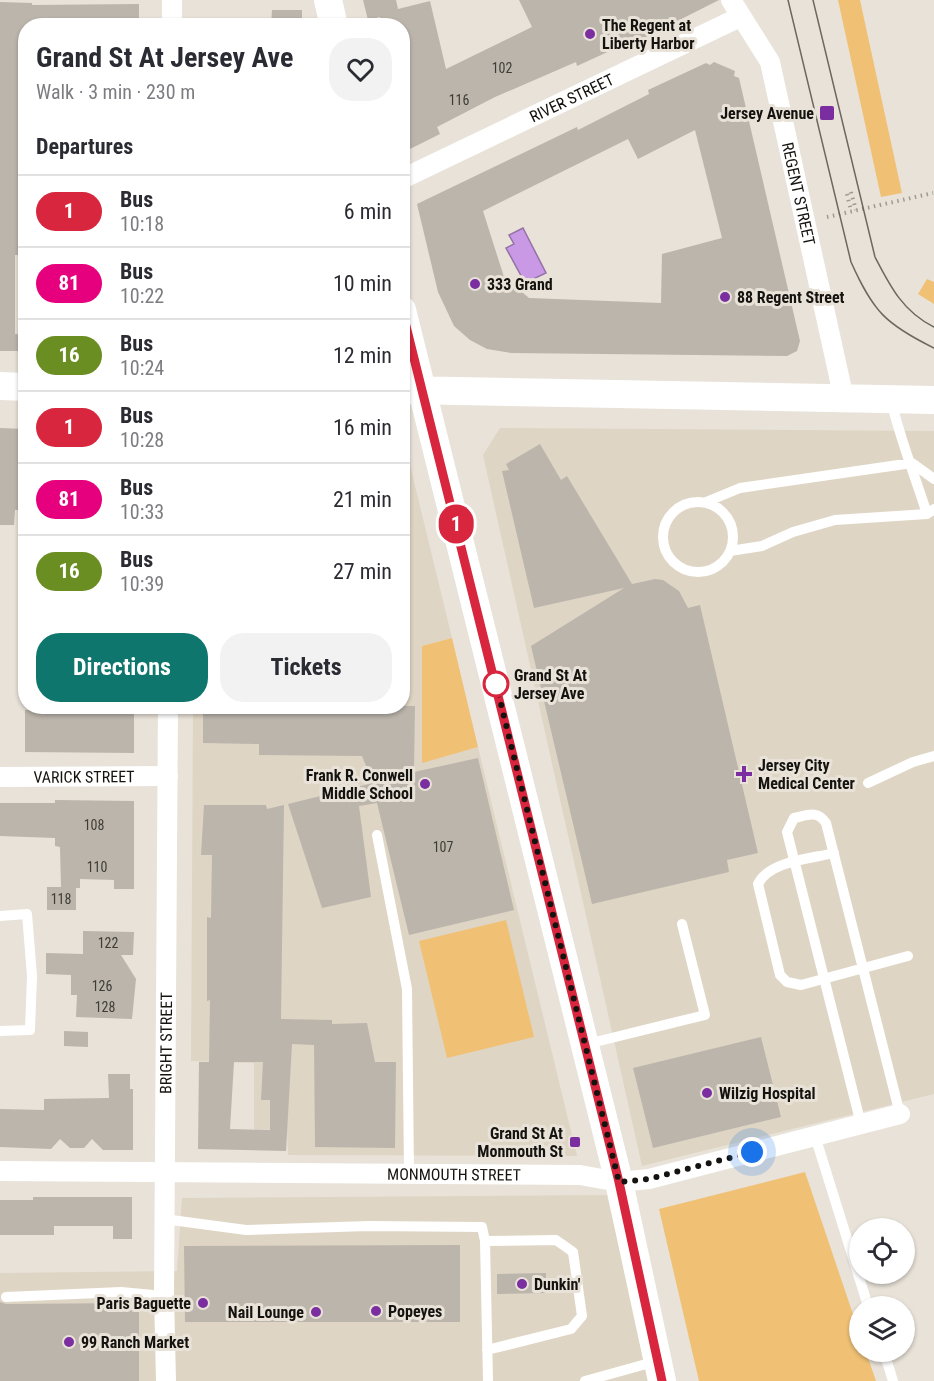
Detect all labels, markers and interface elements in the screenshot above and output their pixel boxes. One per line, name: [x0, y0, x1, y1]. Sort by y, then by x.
place label: The Regent at Liberty Harbor: [602, 16, 695, 53]
marker: The Regent at Liberty Harbor: [583, 27, 597, 41]
button: heart: [329, 38, 392, 101]
text: Grand St At Jersey Ave: [36, 41, 293, 74]
house number: 102: [492, 60, 512, 76]
street label: RIVER STREET: [527, 70, 617, 126]
text: Walk · 3 min · 230 m: [36, 80, 195, 104]
house number: 116: [449, 92, 469, 108]
place label: Jersey Avenue: [720, 104, 814, 123]
marker: Jersey Avenue: [818, 104, 836, 122]
text: Departures: [36, 134, 133, 159]
street label: REGENT STREET: [778, 141, 819, 247]
text: Bus: [120, 187, 153, 212]
text: 1: [64, 199, 74, 223]
text: 6 min: [344, 199, 392, 224]
text: 10:18: [120, 212, 164, 236]
text: Bus: [120, 259, 153, 284]
text: 81: [58, 271, 80, 295]
text: 10 min: [333, 271, 392, 296]
place label: 333 Grand: [487, 275, 553, 294]
marker: 333 Grand: [468, 277, 482, 291]
text: 10:22: [120, 284, 164, 308]
place label: 88 Regent Street: [737, 288, 845, 307]
marker: 88 Regent Street: [718, 290, 732, 304]
text: Bus: [120, 331, 153, 356]
text: 16: [58, 343, 80, 367]
text: 12 min: [333, 343, 392, 368]
text: 10:24: [120, 356, 164, 380]
text: Bus: [120, 403, 153, 428]
text: 1: [64, 415, 74, 439]
text: 16 min: [333, 415, 392, 440]
text: 10:28: [120, 428, 164, 452]
text: Bus: [120, 475, 153, 500]
text: 81: [58, 487, 80, 511]
text: 21 min: [333, 487, 392, 512]
text: 10:33: [120, 500, 164, 524]
line badge: 1: [436, 504, 476, 544]
text: 1: [451, 512, 461, 536]
text: Bus: [120, 547, 153, 572]
text: 16: [58, 559, 80, 583]
text: 27 min: [333, 559, 392, 584]
text: 10:39: [120, 572, 164, 596]
button: Directions: [36, 633, 208, 702]
button: Tickets: [220, 633, 392, 702]
place label: Grand St At Jersey Ave: [514, 666, 587, 703]
marker: Grand St At Jersey Ave: [483, 671, 509, 697]
place label: Jersey City Medical Center: [758, 756, 855, 793]
marker: Jersey City Medical Center: [735, 765, 753, 783]
place label: Frank R. Conwell Middle School: [306, 766, 413, 803]
street label: VARICK STREET: [33, 767, 135, 787]
marker: Frank R. Conwell Middle School: [418, 777, 432, 791]
house number: 108: [84, 817, 104, 833]
house number: 107: [433, 839, 453, 855]
house number: 110: [87, 859, 107, 875]
house number: 118: [51, 891, 71, 907]
house number: 122: [98, 935, 118, 951]
house number: 126: [92, 978, 112, 994]
street label: BRIGHT STREET: [156, 992, 176, 1094]
house number: 128: [95, 999, 115, 1015]
place label: Wilzig Hospital: [719, 1084, 816, 1103]
marker: Wilzig Hospital: [700, 1086, 714, 1100]
place label: Grand St At Monmouth St: [477, 1124, 563, 1161]
marker: Grand St At Monmouth St: [568, 1135, 582, 1149]
your location: [737, 1137, 767, 1167]
street label: MONMOUTH STREET: [387, 1165, 521, 1185]
map controls: [849, 1218, 915, 1362]
button: locate: [849, 1218, 915, 1284]
place label: Dunkin': [534, 1275, 581, 1294]
marker: Dunkin': [515, 1277, 529, 1291]
place label: Paris Baguette: [97, 1294, 191, 1313]
marker: Paris Baguette: [196, 1296, 210, 1310]
button: layers: [849, 1296, 915, 1362]
place label: Popeyes: [388, 1302, 442, 1321]
place label: Nail Lounge: [228, 1303, 304, 1322]
marker: Popeyes: [369, 1304, 383, 1318]
marker: Nail Lounge: [309, 1305, 323, 1319]
place label: 99 Ranch Market: [81, 1333, 189, 1352]
marker: 99 Ranch Market: [62, 1335, 76, 1349]

